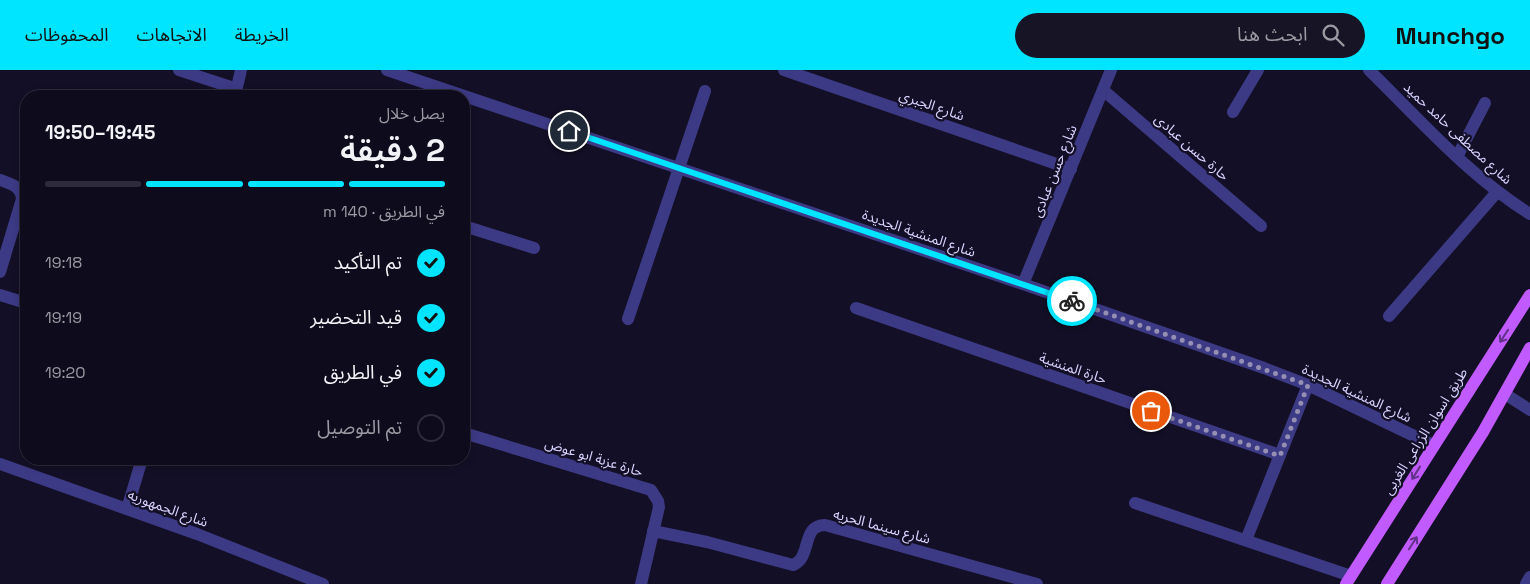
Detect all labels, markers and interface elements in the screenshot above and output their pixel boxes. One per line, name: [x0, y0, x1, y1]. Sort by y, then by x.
search box: [1015, 13, 1365, 58]
text: Munchgo: [1395, 20, 1505, 51]
icon: search: [1319, 21, 1347, 49]
text: ابحث هنا: [1237, 22, 1307, 47]
text: المحفوظات: [25, 23, 109, 46]
text: الاتجاهات: [137, 23, 207, 46]
text: الخريطة: [235, 23, 289, 46]
street label: شارع مصطفى حامد حميد: [1399, 78, 1516, 189]
street label: شارع الجبري: [896, 85, 967, 127]
text: يصل خلال: [379, 103, 445, 124]
pin: [548, 110, 590, 152]
street label: حارة حسن عبادى: [1151, 110, 1233, 184]
icon: home: [555, 117, 583, 145]
text: 19:45–19:50: [45, 120, 155, 145]
street label: شارع حسن عبادى: [1027, 122, 1083, 221]
text: 2 دقيقة: [340, 130, 445, 170]
text: في الطريق · 140 m: [323, 201, 445, 222]
street label: شارع المنشية الجديدة: [859, 205, 978, 263]
icon: check: [417, 249, 445, 277]
text: تم التأكيد: [334, 250, 402, 275]
text: 19:18: [45, 252, 82, 273]
courier: [1047, 276, 1097, 326]
icon: bike: [1058, 287, 1086, 315]
icon: check: [417, 304, 445, 332]
text: قيد التحضير: [310, 305, 402, 330]
text: 19:19: [45, 307, 82, 328]
one-way arrow: [1498, 328, 1508, 342]
street label: حارة المنشية: [1037, 348, 1109, 388]
icon: check: [417, 359, 445, 387]
text: في الطريق: [324, 360, 402, 385]
street label: شارع المنشية الجديدة: [1298, 360, 1415, 428]
text: 19:20: [45, 362, 85, 383]
street label: طريق اسوان الزراعى الغربى: [1379, 364, 1472, 498]
pin: [1130, 390, 1172, 432]
icon: bag: [1137, 397, 1165, 425]
text: تم التوصيل: [317, 415, 402, 440]
street label: حارة عزبة ابو عوض: [543, 434, 645, 480]
one-way arrow: [1411, 465, 1421, 479]
street label: شارع الجمهوريه: [125, 485, 211, 533]
street label: شارع سينما الحريه: [831, 504, 932, 550]
one-way arrow: [1408, 536, 1419, 550]

